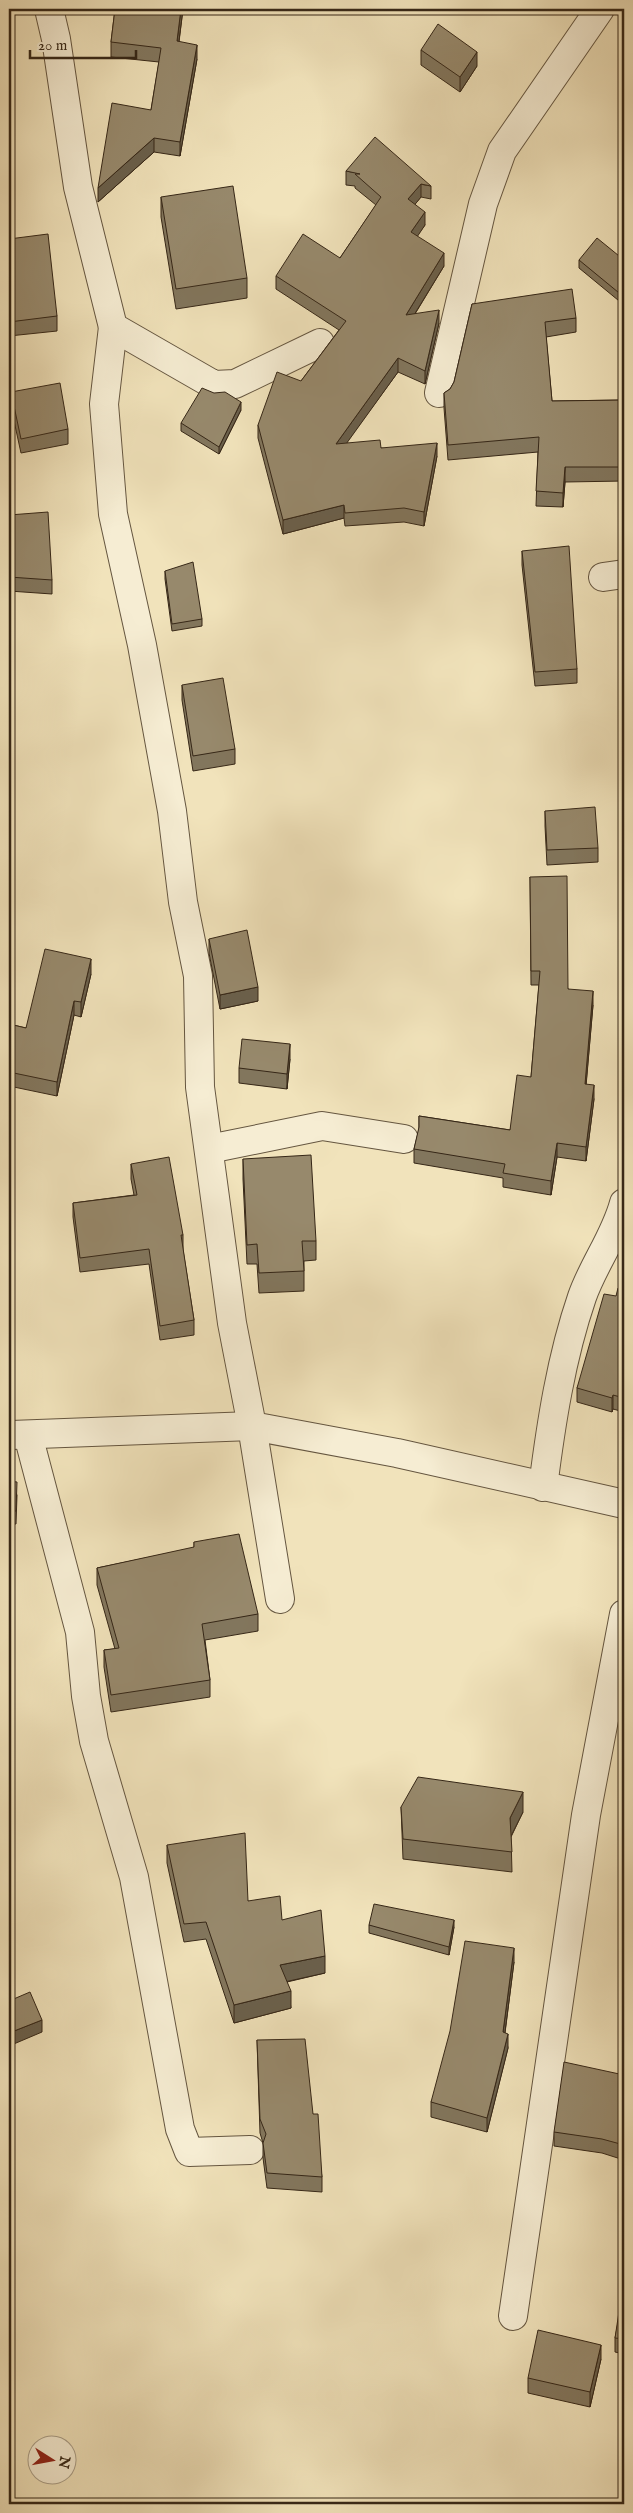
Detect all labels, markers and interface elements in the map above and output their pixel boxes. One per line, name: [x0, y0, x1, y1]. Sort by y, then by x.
scale bar: [30, 28, 136, 60]
text: 20 m: [38, 36, 68, 55]
north arrow: [28, 2436, 78, 2486]
text: N: [54, 2454, 74, 2470]

